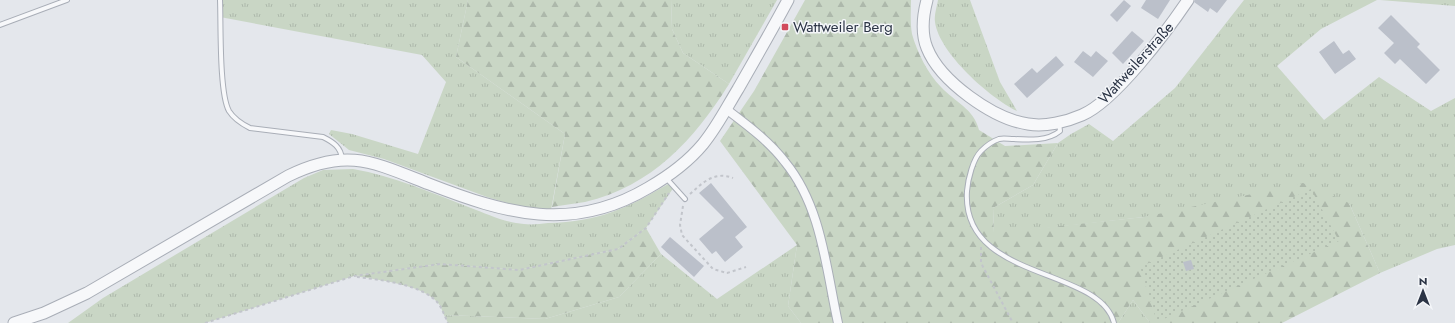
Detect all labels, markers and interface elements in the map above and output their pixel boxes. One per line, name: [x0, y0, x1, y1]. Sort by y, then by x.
place label: Wattweiler Berg: [793, 16, 893, 38]
street label: Wattweilerstraße: [1093, 17, 1179, 109]
marker: Wattweiler Berg: [780, 22, 790, 32]
north arrow: [1403, 271, 1443, 311]
text: N: [1419, 273, 1427, 289]

